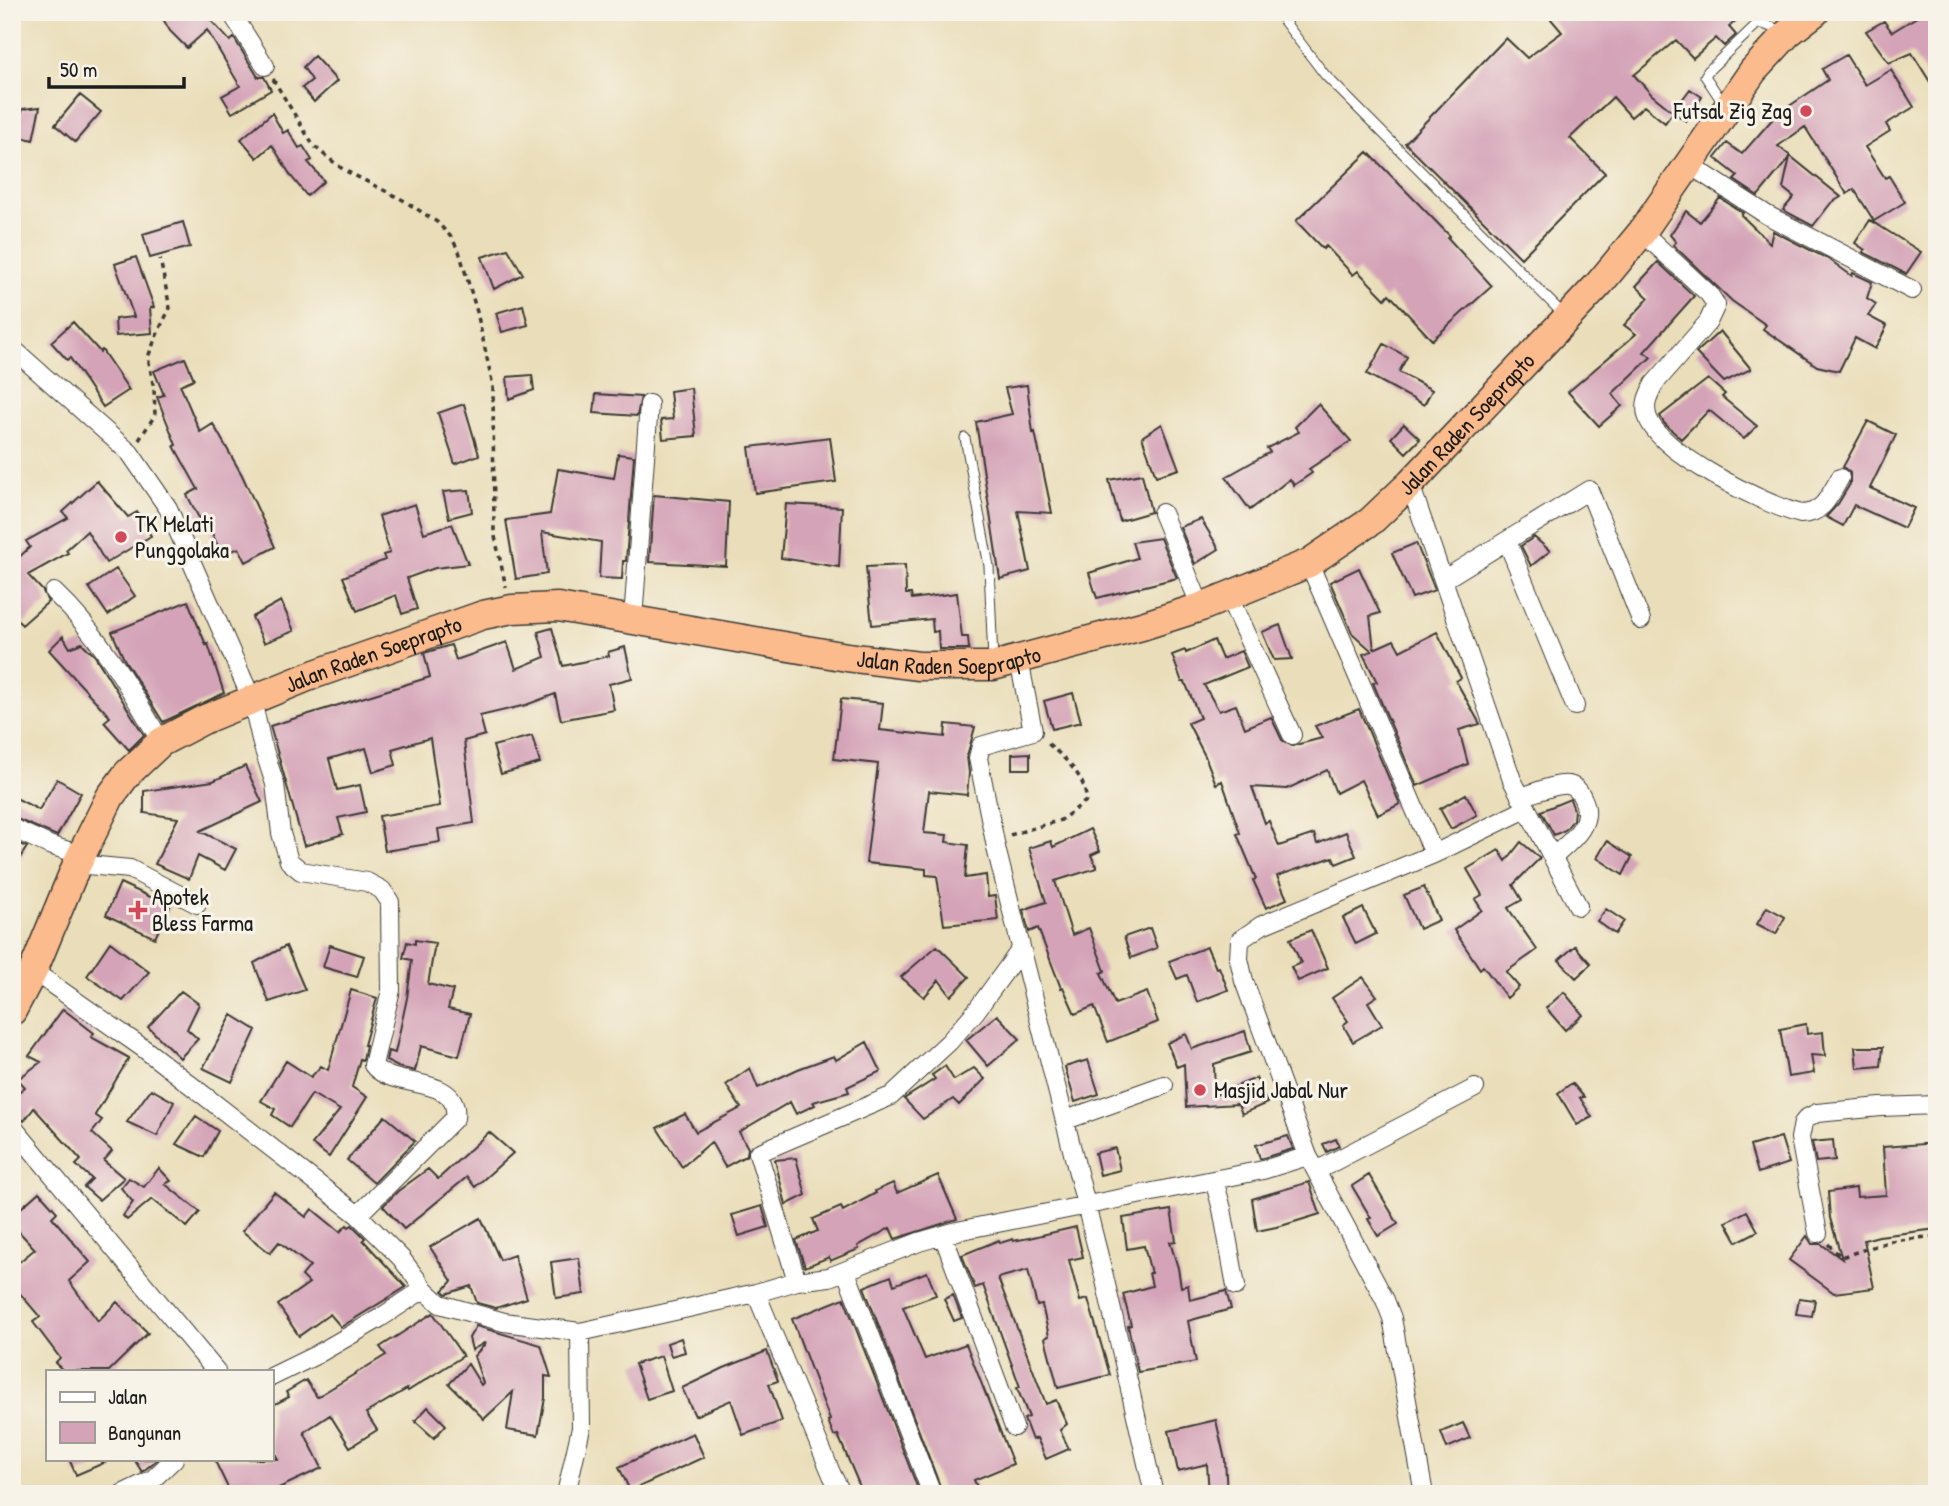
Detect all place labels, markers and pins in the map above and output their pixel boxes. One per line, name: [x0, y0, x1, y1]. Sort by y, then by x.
place label: Futsal Zig Zag: [1673, 95, 1792, 126]
marker: Futsal Zig Zag: [1798, 103, 1814, 119]
place label: TK Melati Punggolaka: [135, 508, 229, 565]
marker: TK Melati Punggolaka: [113, 529, 129, 545]
place label: Apotek Bless Farma: [152, 881, 253, 938]
marker: Apotek Bless Farma: [130, 902, 146, 918]
place label: Masjid Jabal Nur: [1214, 1074, 1348, 1105]
marker: Masjid Jabal Nur: [1192, 1082, 1208, 1098]

